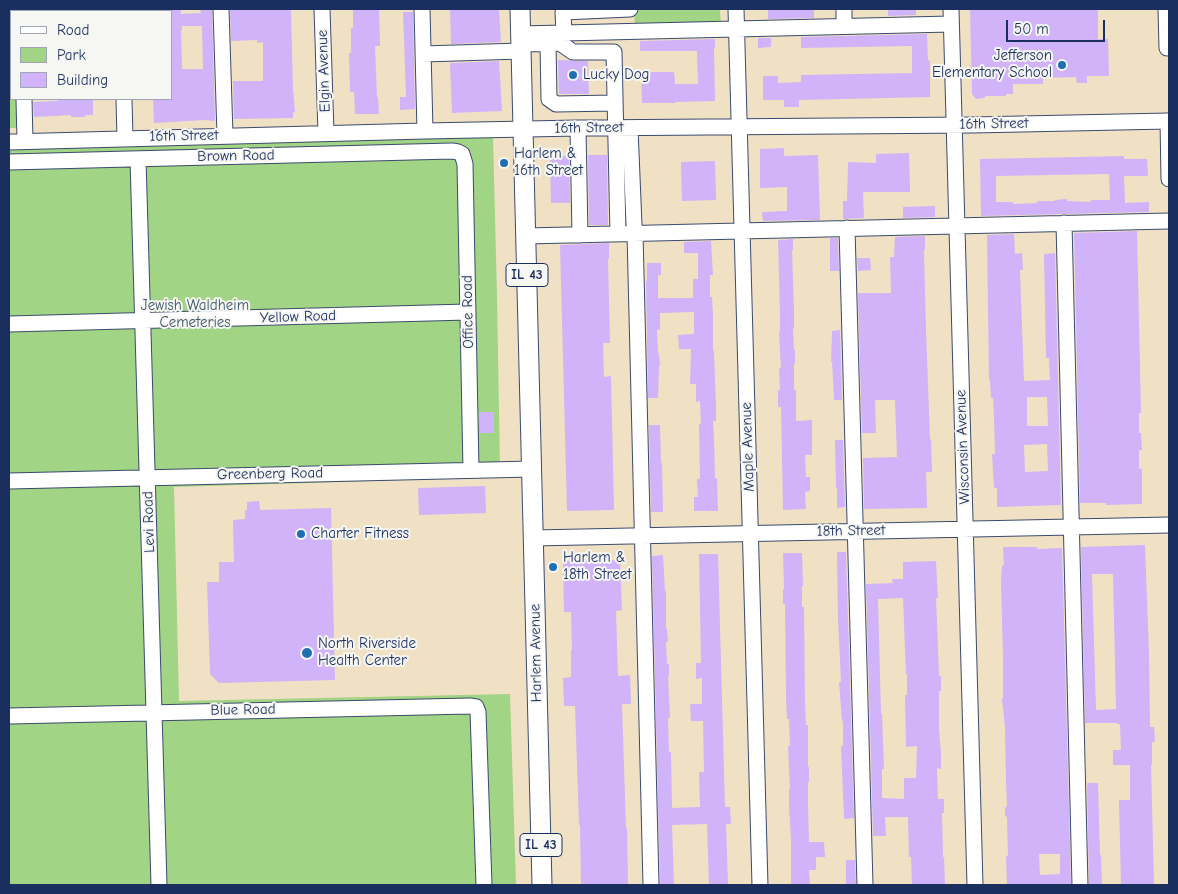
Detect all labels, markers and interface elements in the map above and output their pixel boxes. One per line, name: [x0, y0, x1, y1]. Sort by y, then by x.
legend: [10, 10, 172, 100]
scale bar: [1008, 10, 1107, 42]
text: 50 m: [1014, 20, 1049, 38]
text: Road: [57, 21, 89, 39]
street label: Elgin Avenue: [314, 29, 334, 113]
text: Park: [57, 46, 86, 64]
place label: Jefferson Elementary School: [932, 47, 1052, 82]
marker: Jefferson Elementary School: [1056, 59, 1068, 71]
place label: Lucky Dog: [583, 66, 650, 84]
marker: Lucky Dog: [567, 69, 579, 81]
text: Building: [57, 71, 108, 89]
street label: 16th Street: [959, 114, 1029, 134]
street label: 16th Street: [554, 118, 624, 138]
street label: 16th Street: [149, 126, 219, 146]
place label: Harlem & 16th Street: [514, 145, 583, 180]
street label: Brown Road: [197, 146, 275, 166]
marker: Harlem & 16th Street: [498, 157, 510, 169]
road number: IL 43: [506, 264, 548, 286]
street label: Office Road: [458, 275, 478, 349]
park label: Jewish Waldheim Cemeteries: [141, 297, 249, 332]
street label: Yellow Road: [260, 307, 336, 327]
street label: Wisconsin Avenue: [952, 389, 974, 505]
street label: Maple Avenue: [737, 402, 759, 492]
street label: Greenberg Road: [217, 464, 323, 484]
street label: Levi Road: [139, 491, 159, 553]
street label: 18th Street: [817, 521, 885, 541]
place label: Charter Fitness: [311, 525, 409, 543]
marker: Charter Fitness: [295, 528, 307, 540]
place label: Harlem & 18th Street: [563, 549, 632, 584]
marker: Harlem & 18th Street: [547, 561, 559, 573]
street label: Harlem Avenue: [526, 604, 546, 702]
place label: North Riverside Health Center: [318, 635, 416, 670]
marker: North Riverside Health Center: [300, 646, 314, 660]
street label: Blue Road: [210, 700, 276, 720]
road number: IL 43: [520, 834, 562, 856]

